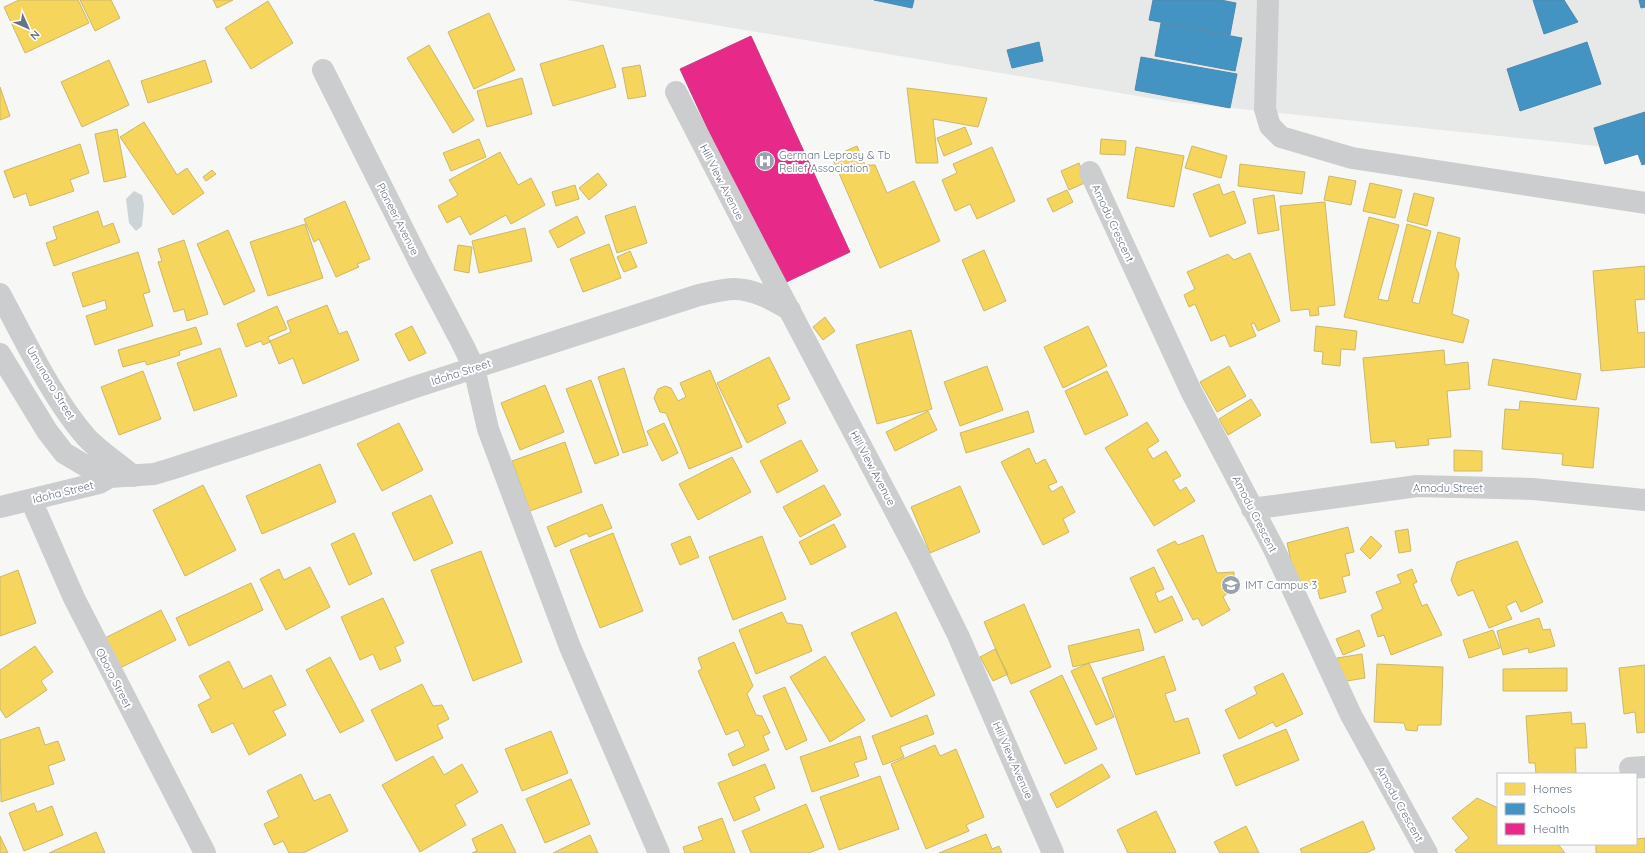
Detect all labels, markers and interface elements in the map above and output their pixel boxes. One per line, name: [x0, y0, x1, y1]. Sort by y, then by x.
north arrow: [8, 8, 48, 48]
text: N: [27, 27, 43, 43]
street label: Hill View Avenue: [697, 142, 747, 222]
place label: German Leprosy & Tb Relief Association: [779, 148, 891, 175]
hospital icon: German Leprosy & Tb Relief Association: [754, 150, 776, 172]
street label: Pioneer Avenue: [374, 181, 422, 257]
street label: Amodu Crescent: [1089, 182, 1137, 264]
street label: Umunano Street: [24, 344, 79, 423]
street label: Idoha Street: [429, 356, 493, 388]
street label: Hill View Avenue: [847, 428, 899, 508]
street label: Amodu Crescent: [1230, 473, 1281, 555]
street label: Idoha Street: [31, 478, 95, 506]
street label: Amodu Street: [1413, 481, 1483, 495]
school or university icon: IMT Campus 3: [1220, 574, 1242, 596]
place label: IMT Campus 3: [1245, 578, 1317, 592]
street label: Oboro Street: [93, 646, 135, 711]
street label: Hill View Avenue: [990, 719, 1036, 801]
street label: Amodu Crescent: [1373, 764, 1427, 845]
legend: [1497, 773, 1637, 845]
text: Homes: [1533, 781, 1573, 796]
text: Schools: [1533, 801, 1576, 816]
text: Health: [1533, 821, 1569, 836]

